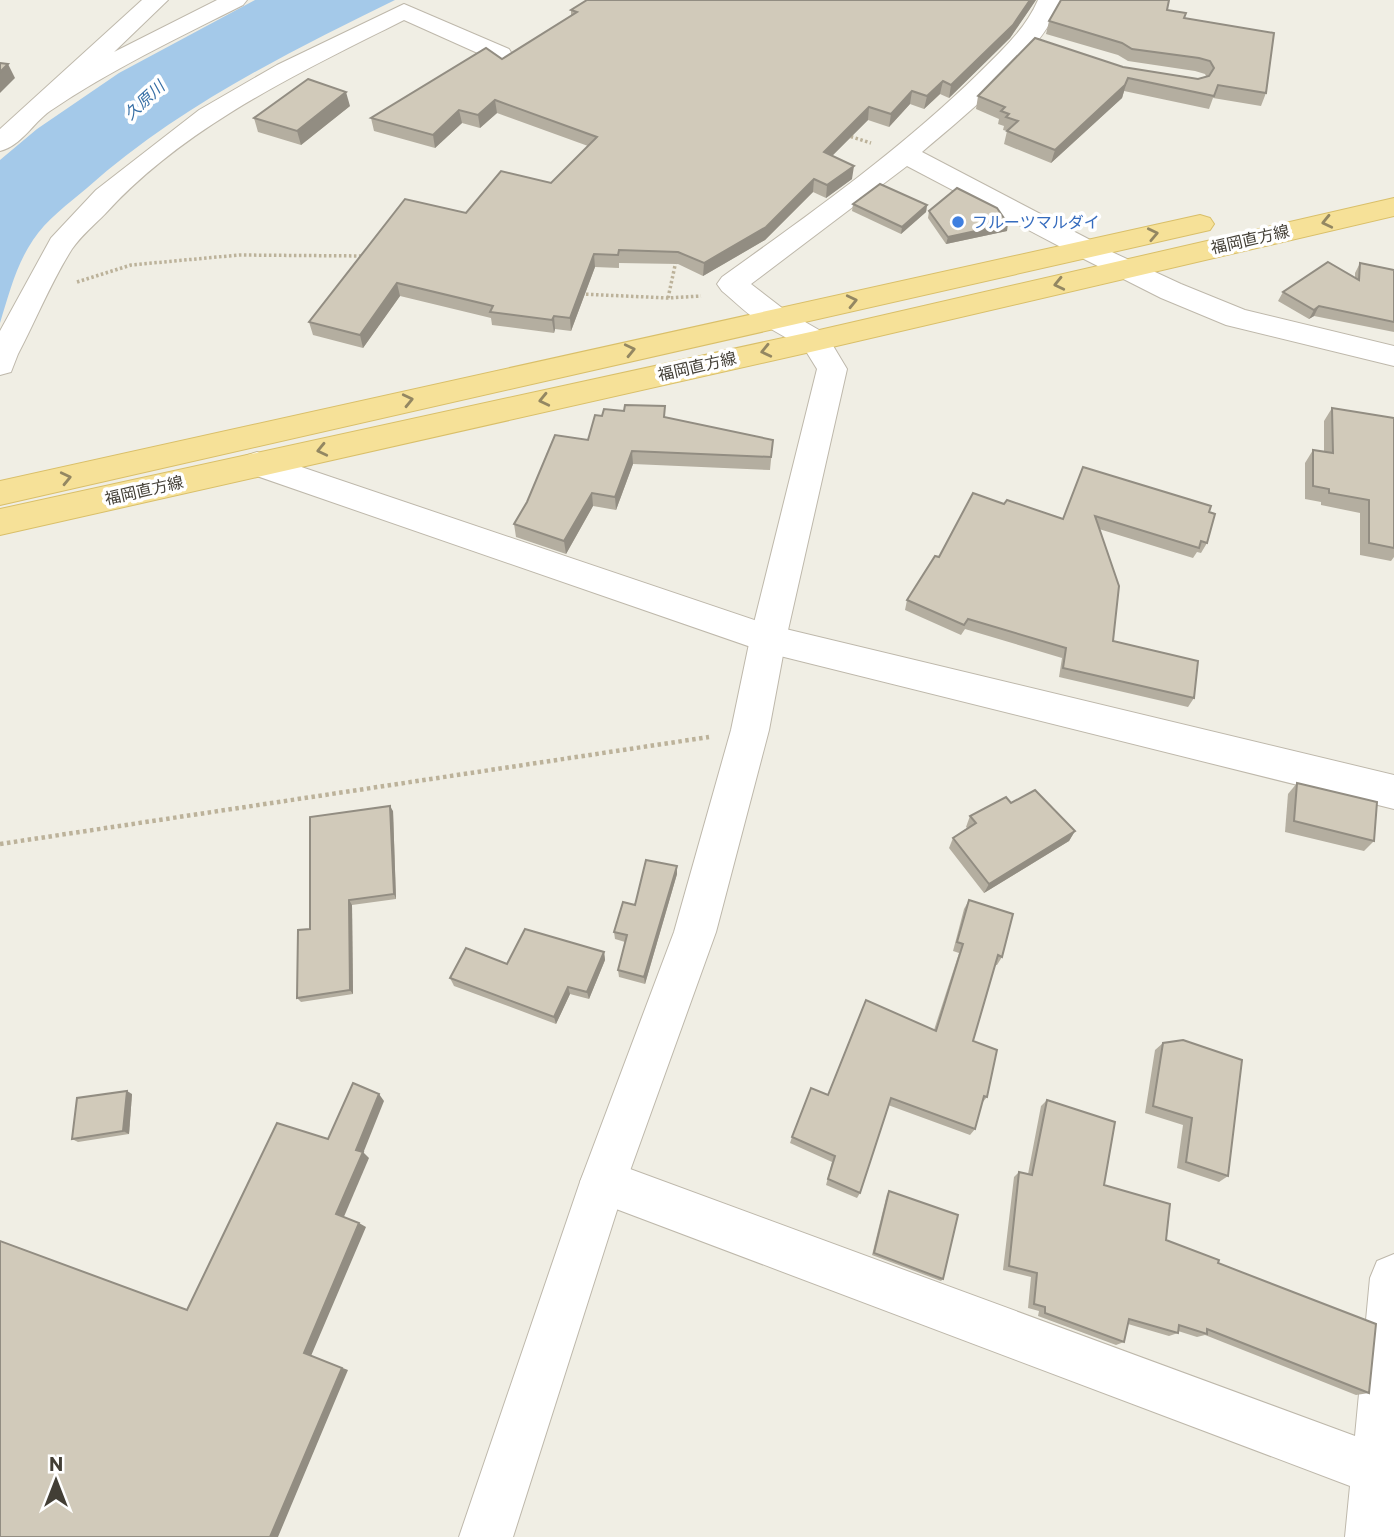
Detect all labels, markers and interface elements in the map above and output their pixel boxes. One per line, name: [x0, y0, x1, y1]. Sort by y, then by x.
water label: 久原川: [120, 75, 169, 123]
place label: フルーツマルダイ: [972, 212, 1100, 231]
marker: フルーツマルダイ: [950, 214, 966, 230]
one-way arrow: [1321, 214, 1333, 229]
street label: 福岡直方線: [1209, 220, 1291, 257]
one-way arrow: [1147, 228, 1159, 243]
one-way arrow: [1053, 276, 1065, 290]
one-way arrow: [846, 294, 858, 309]
one-way arrow: [760, 342, 772, 357]
one-way arrow: [624, 344, 636, 359]
street label: 福岡直方線: [656, 347, 738, 384]
one-way arrow: [538, 392, 550, 407]
one-way arrow: [402, 393, 414, 408]
one-way arrow: [316, 442, 328, 456]
street label: 福岡直方線: [103, 471, 185, 508]
one-way arrow: [60, 472, 72, 486]
north arrow: [21, 1446, 91, 1516]
text: N: [49, 1452, 63, 1475]

